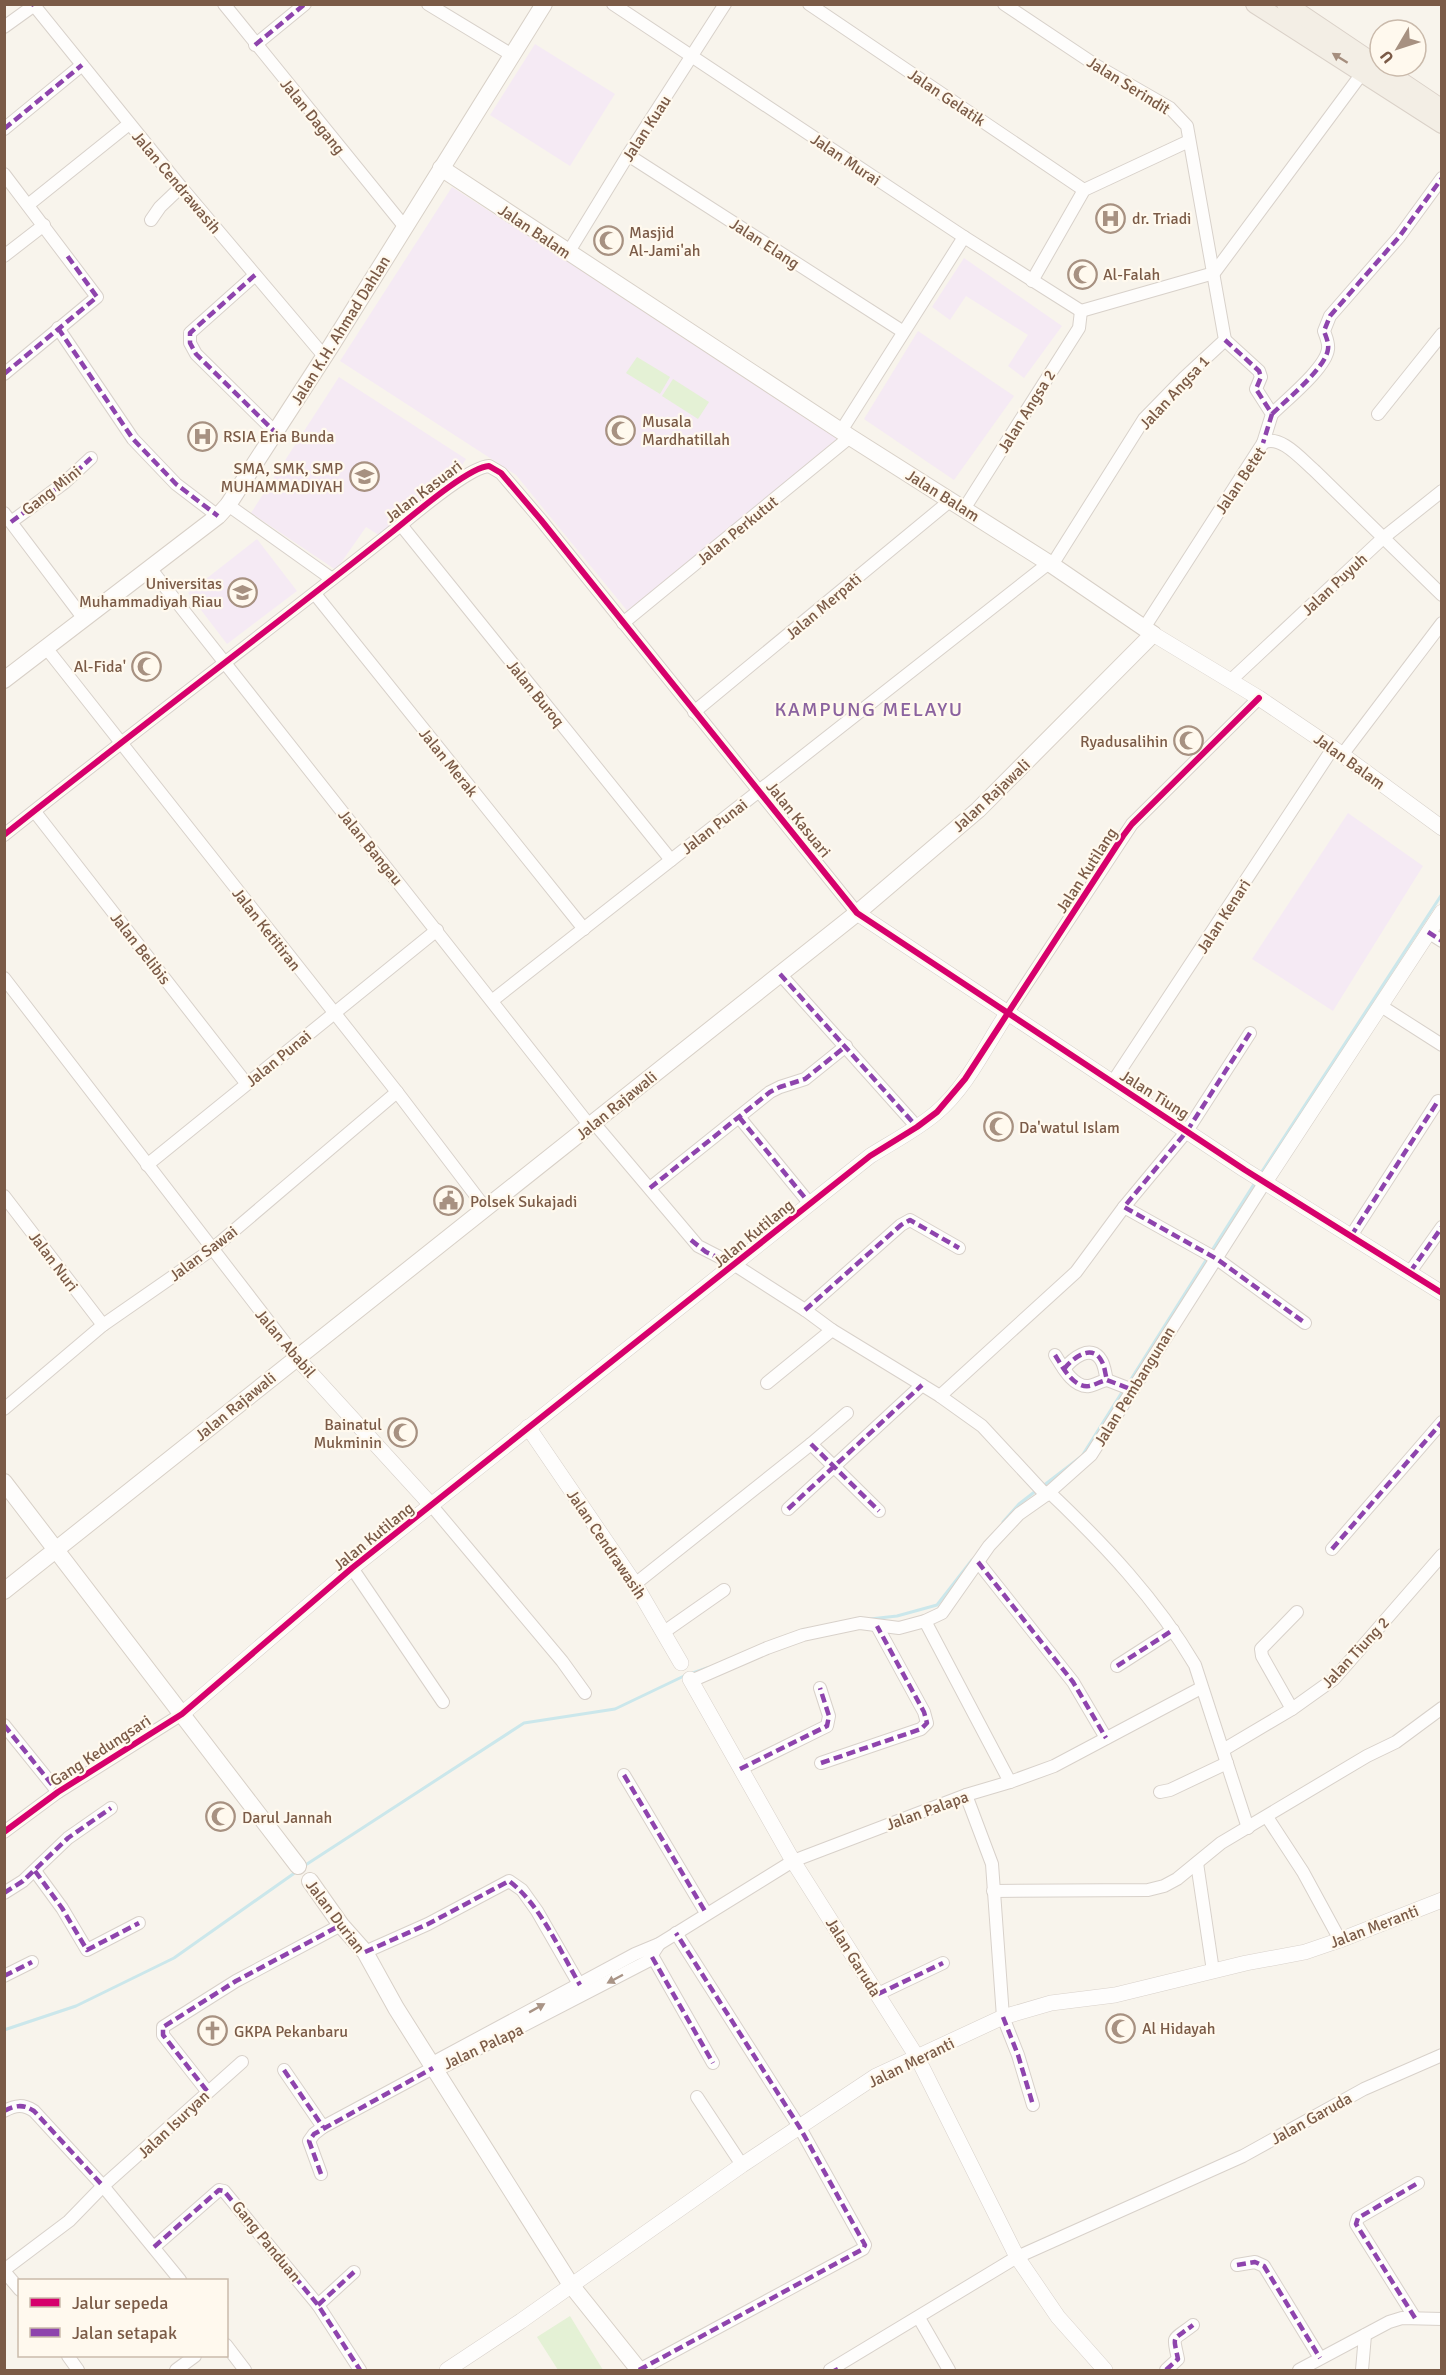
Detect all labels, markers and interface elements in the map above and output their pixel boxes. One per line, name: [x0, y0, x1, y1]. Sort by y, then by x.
north arrow: [1368, 18, 1428, 78]
text: U: [1376, 46, 1398, 67]
street label: Jalan Serindit: [1083, 52, 1174, 120]
one-way arrow: [1331, 52, 1348, 63]
street label: Jalan Gelatik: [904, 65, 989, 131]
street label: Jalan Dagang: [276, 75, 349, 159]
street label: Jalan Kuau: [618, 92, 676, 165]
street label: Jalan Cendrawasih: [127, 127, 225, 238]
street label: Jalan Murai: [807, 129, 884, 190]
street label: Jalan Balam: [494, 200, 575, 263]
hospital icon: dr. Triadi: [1095, 202, 1127, 234]
place label: dr. Triadi: [1132, 209, 1191, 229]
street label: Jalan Elang: [726, 214, 803, 274]
place label: Masjid Al-Jami'ah: [629, 223, 701, 261]
mosque icon: Masjid Al-Jami'ah: [592, 225, 624, 257]
street label: Jalan K.H. Ahmad Dahlan: [287, 252, 395, 409]
mosque icon: Al-Falah: [1066, 258, 1098, 290]
place label: Al-Falah: [1103, 265, 1160, 285]
street label: Jalan Angsa 1: [1135, 351, 1214, 434]
street label: Jalan Angsa 2: [993, 366, 1060, 457]
place label: Musala Mardhatillah: [642, 412, 730, 450]
mosque icon: Musala Mardhatillah: [605, 414, 637, 446]
hospital icon: RSIA Eria Bunda: [186, 420, 218, 452]
place label: RSIA Eria Bunda: [223, 427, 334, 447]
street label: Jalan Betet: [1211, 443, 1271, 518]
street label: Jalan Kasuari: [381, 456, 466, 527]
place label: SMA, SMK, SMP MUHAMMADIYAH: [220, 459, 343, 497]
school or university icon: SMA, SMK, SMP MUHAMMADIYAH: [348, 461, 380, 493]
street label: Gang Mini: [18, 462, 85, 520]
street label: Jalan Balam: [902, 465, 983, 526]
street label: Jalan Perkutut: [693, 492, 783, 570]
street label: Jalan Puyuh: [1298, 549, 1372, 620]
street label: Jalan Merpati: [781, 569, 866, 644]
place label: Universitas Muhammadiyah Riau: [79, 574, 222, 612]
school or university icon: Universitas Muhammadiyah Riau: [227, 576, 259, 608]
mosque icon: Al-Fida': [131, 650, 163, 682]
street label: Jalan Buroq: [502, 656, 568, 731]
place label: Al-Fida': [74, 657, 126, 677]
district label: KAMPUNG MELAYU: [774, 697, 964, 722]
street label: Jalan Merak: [414, 724, 482, 801]
mosque icon: Ryadusalihin: [1173, 725, 1205, 757]
street label: Jalan Balam: [1310, 729, 1389, 794]
place label: Ryadusalihin: [1080, 732, 1168, 752]
street label: Jalan Rajawali: [949, 755, 1034, 837]
street label: Jalan Kasuari: [762, 778, 835, 862]
street label: Jalan Punai: [677, 795, 752, 859]
street label: Jalan Bangau: [334, 806, 407, 890]
street label: Jalan Kutilang: [1052, 824, 1122, 917]
street label: Jalan Kenari: [1192, 876, 1255, 957]
street label: Jalan Ketitiran: [228, 884, 305, 975]
street label: Jalan Belibis: [106, 908, 175, 989]
street label: Jalan Punai: [242, 1026, 316, 1091]
street label: Jalan Tiung: [1116, 1066, 1193, 1124]
street label: Jalan Rajawali: [572, 1067, 661, 1145]
mosque icon: Da'watul Islam: [982, 1111, 1014, 1143]
place label: Da'watul Islam: [1019, 1118, 1120, 1138]
public building icon: Polsek Sukajadi: [433, 1185, 465, 1217]
place label: Polsek Sukajadi: [470, 1192, 577, 1212]
street label: Jalan Kutilang: [709, 1195, 798, 1272]
street label: Jalan Sawai: [165, 1222, 242, 1286]
street label: Jalan Nuri: [24, 1228, 82, 1296]
street label: Jalan Ababil: [251, 1305, 320, 1382]
street label: Jalan Pembangunan: [1090, 1323, 1180, 1450]
street label: Jalan Rajawali: [191, 1368, 280, 1446]
place label: Bainatul Mukminin: [313, 1415, 382, 1453]
mosque icon: Bainatul Mukminin: [387, 1417, 419, 1449]
street label: Jalan Cendrawasih: [562, 1486, 650, 1603]
street label: Jalan Kutilang: [329, 1498, 418, 1575]
street label: Jalan Tiung 2: [1318, 1613, 1394, 1693]
street label: Gang Kedungsari: [46, 1711, 155, 1791]
street label: Jalan Palapa: [883, 1787, 971, 1835]
mosque icon: Darul Jannah: [205, 1801, 237, 1833]
place label: Darul Jannah: [242, 1808, 332, 1828]
street label: Jalan Durian: [301, 1876, 369, 1957]
street label: Jalan Meranti: [1327, 1901, 1422, 1953]
street label: Jalan Garuda: [821, 1914, 885, 2001]
one-way arrow: [606, 1974, 623, 1984]
one-way arrow: [529, 2003, 546, 2013]
mosque icon: Al Hidayah: [1105, 2012, 1137, 2044]
church icon: GKPA Pekanbaru: [197, 2015, 229, 2047]
place label: Al Hidayah: [1142, 2019, 1215, 2039]
street label: Jalan Palapa: [440, 2020, 527, 2074]
place label: GKPA Pekanbaru: [234, 2022, 348, 2042]
street label: Jalan Meranti: [865, 2033, 958, 2092]
street label: Jalan Isuryan: [134, 2086, 214, 2163]
street label: Jalan Garuda: [1267, 2088, 1356, 2149]
street label: Gang Panduan: [227, 2197, 305, 2286]
legend: [18, 2279, 228, 2357]
text: Jalur sepeda: [72, 2292, 168, 2314]
text: Jalan setapak: [72, 2322, 177, 2344]

